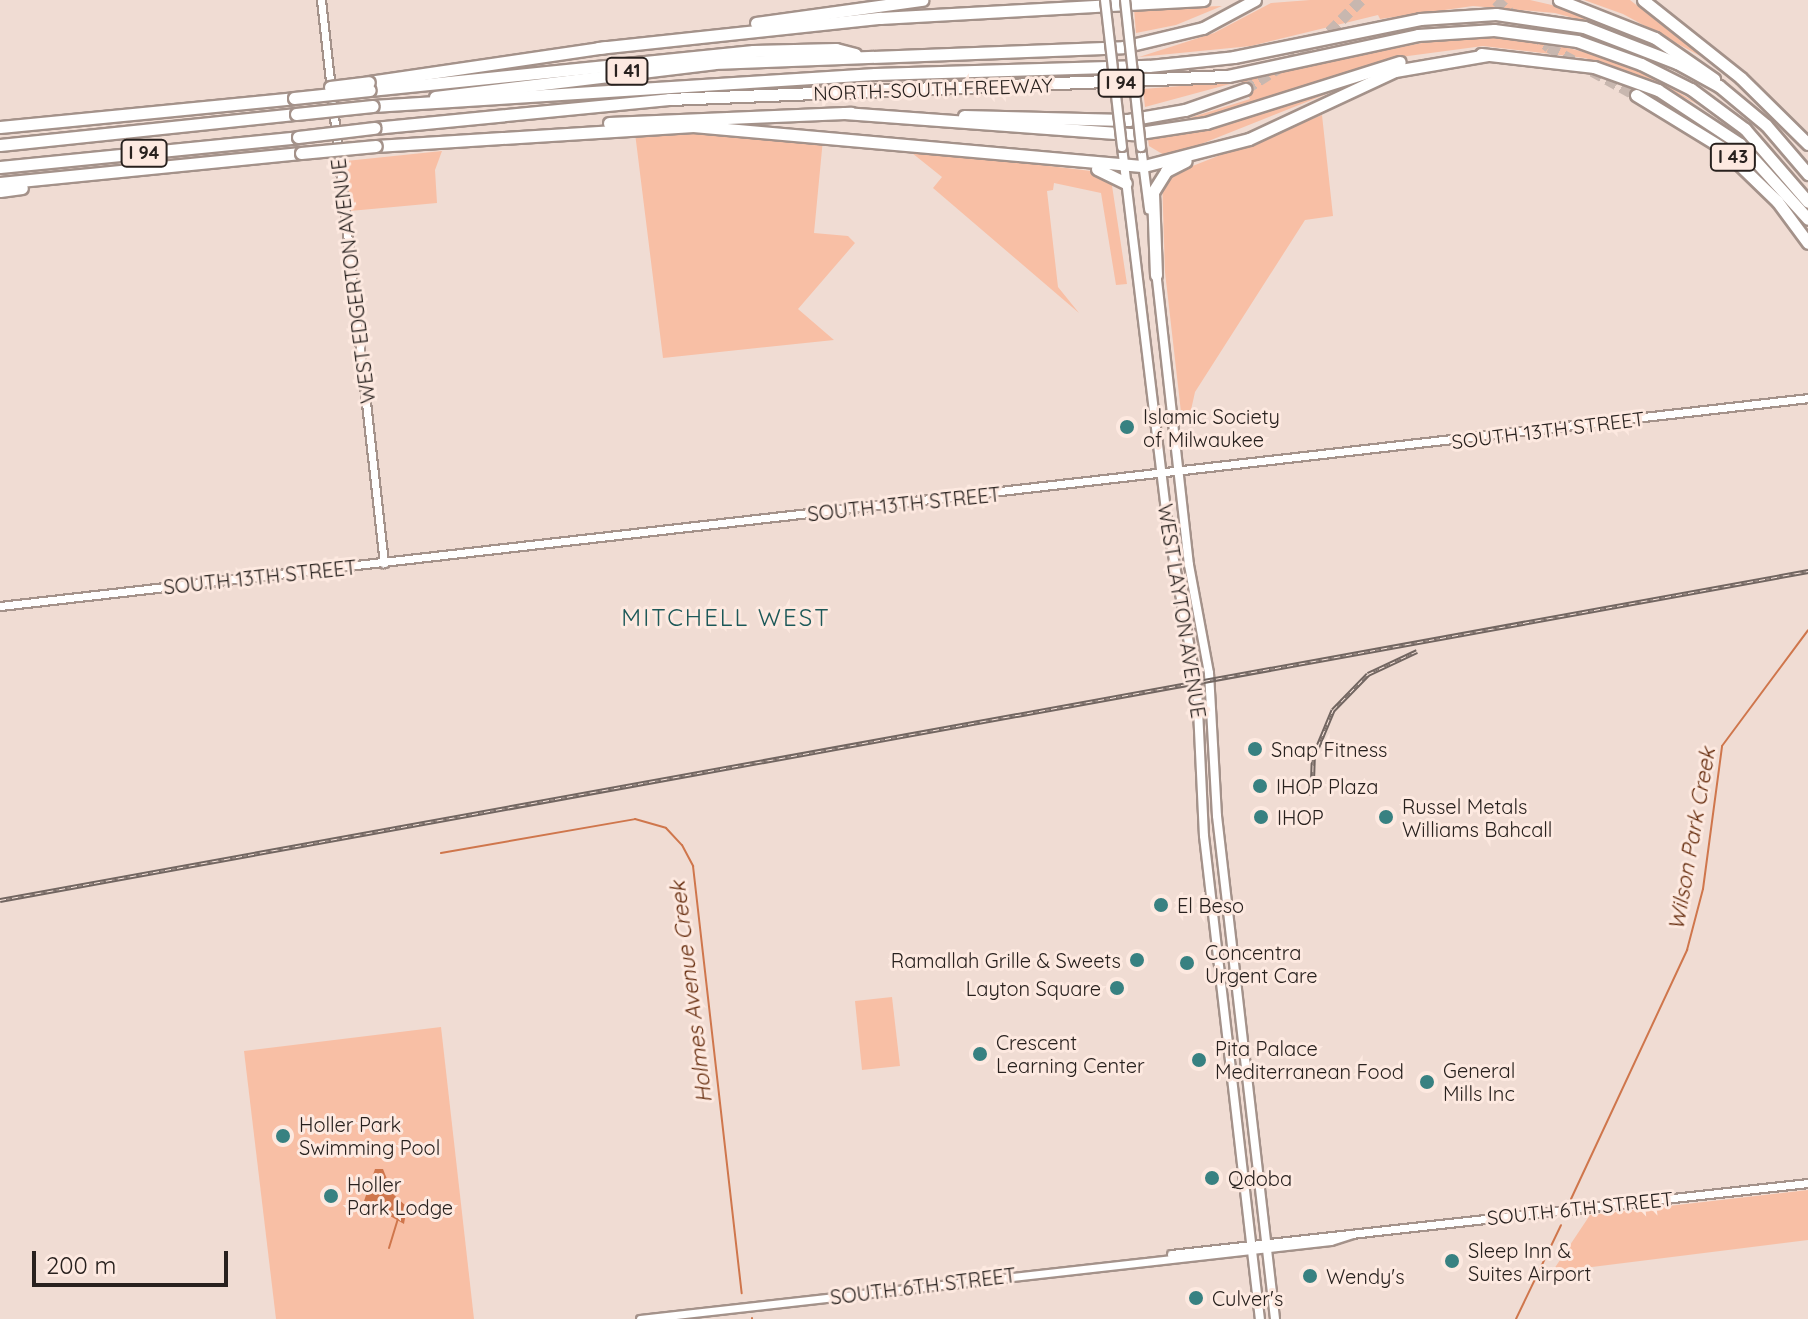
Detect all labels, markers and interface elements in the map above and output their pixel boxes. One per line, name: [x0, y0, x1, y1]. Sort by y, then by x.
road number: I 41: [605, 57, 649, 85]
road number: I 94: [1097, 69, 1145, 97]
street label: NORTH-SOUTH FREEWAY: [813, 73, 1053, 105]
road number: I 94: [120, 139, 168, 167]
road number: I 43: [1709, 143, 1757, 171]
street label: WEST EDGERTON AVENUE: [326, 157, 380, 405]
place label: Islamic Society of Milwaukee: [1143, 404, 1280, 451]
street label: SOUTH 13TH STREET: [1450, 406, 1646, 454]
marker: Islamic Society of Milwaukee: [1118, 418, 1136, 436]
street label: SOUTH 13TH STREET: [806, 482, 1002, 526]
street label: WEST LAYTON AVENUE: [1153, 502, 1211, 720]
street label: SOUTH 13TH STREET: [162, 555, 358, 599]
district label: MITCHELL WEST: [621, 604, 831, 632]
place label: Snap Fitness: [1271, 737, 1387, 761]
marker: Snap Fitness: [1246, 740, 1264, 758]
water label: Wilson Park Creek: [1663, 746, 1721, 932]
place label: IHOP Plaza: [1276, 774, 1378, 798]
marker: IHOP Plaza: [1251, 777, 1269, 795]
place label: Russel Metals Williams Bahcall: [1402, 794, 1552, 841]
place label: IHOP: [1277, 805, 1324, 829]
marker: IHOP: [1252, 808, 1270, 826]
marker: Russel Metals Williams Bahcall: [1377, 808, 1395, 826]
water label: Holmes Avenue Creek: [664, 880, 718, 1104]
place label: El Beso: [1177, 893, 1244, 917]
marker: El Beso: [1152, 896, 1170, 914]
place label: Concentra Urgent Care: [1205, 940, 1318, 987]
place label: Ramallah Grille & Sweets: [891, 948, 1121, 972]
marker: Ramallah Grille & Sweets: [1128, 951, 1146, 969]
marker: Concentra Urgent Care: [1176, 952, 1198, 974]
place label: Layton Square: [966, 976, 1101, 1000]
marker: Layton Square: [1108, 979, 1126, 997]
place label: Crescent Learning Center: [996, 1030, 1145, 1077]
place label: Pita Palace Mediterranean Food: [1215, 1036, 1404, 1083]
marker: Crescent Learning Center: [971, 1045, 989, 1063]
marker: Pita Palace Mediterranean Food: [1190, 1051, 1208, 1069]
place label: General Mills Inc: [1443, 1058, 1515, 1105]
marker: General Mills Inc: [1418, 1073, 1436, 1091]
place label: Holler Park Swimming Pool: [299, 1112, 440, 1159]
marker: Holler Park Swimming Pool: [274, 1127, 292, 1145]
place label: Qdoba: [1228, 1166, 1292, 1190]
marker: Qdoba: [1203, 1169, 1221, 1187]
place label: Holler Park Lodge: [347, 1172, 453, 1219]
street label: SOUTH 6TH STREET: [1486, 1186, 1674, 1230]
marker: Holler Park Lodge: [322, 1187, 340, 1205]
scale bar: [36, 1235, 232, 1285]
place label: Sleep Inn & Suites Airport: [1468, 1238, 1591, 1285]
text: 200 m: [46, 1250, 116, 1280]
marker: Sleep Inn & Suites Airport: [1443, 1252, 1461, 1270]
street label: SOUTH 6TH STREET: [829, 1263, 1017, 1309]
place label: Wendy's: [1326, 1264, 1405, 1288]
marker: Wendy's: [1301, 1267, 1319, 1285]
place label: Culver's: [1212, 1286, 1283, 1310]
marker: Culver's: [1187, 1289, 1205, 1307]

